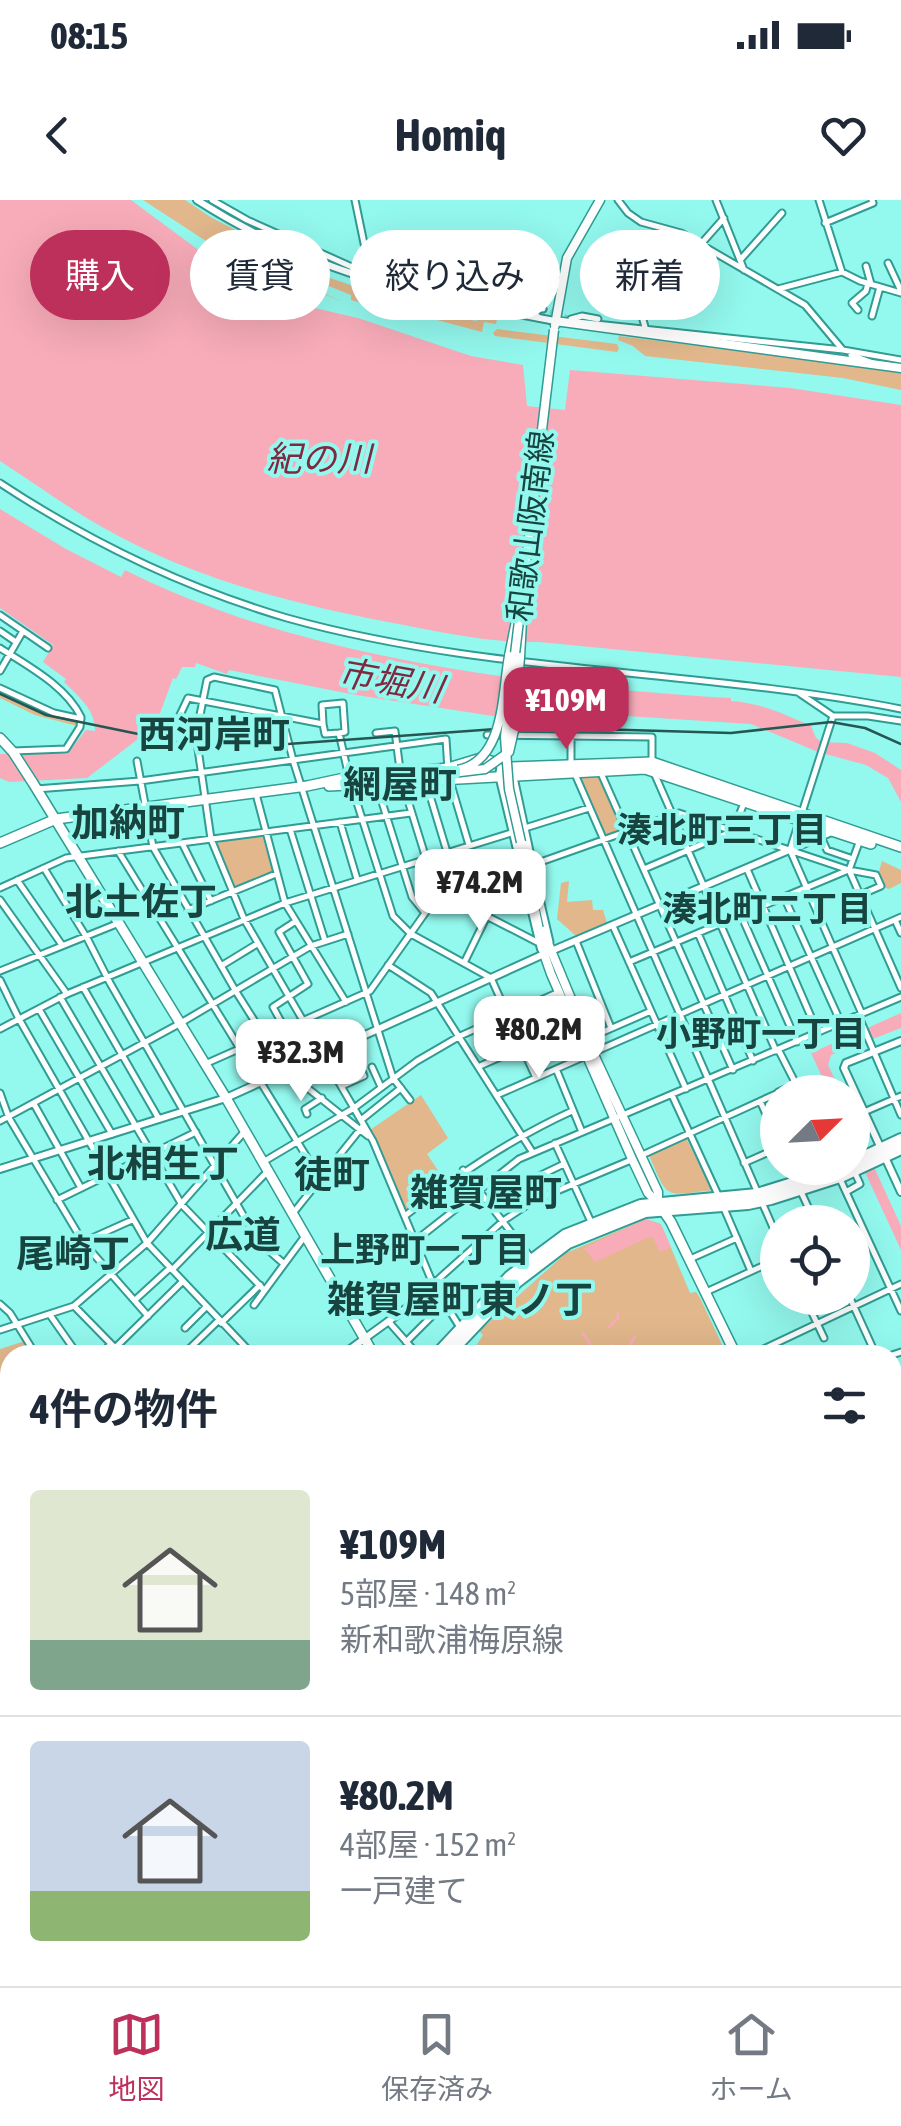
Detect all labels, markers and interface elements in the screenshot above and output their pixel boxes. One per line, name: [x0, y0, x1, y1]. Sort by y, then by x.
text: 08:15: [50, 14, 128, 57]
icon: back: [30, 108, 85, 163]
icon: heart: [816, 108, 871, 163]
text: Homiq: [395, 109, 506, 161]
chip: 購入: [30, 230, 170, 320]
chip: 賃貸: [190, 230, 330, 320]
chip: 絞り込み: [350, 230, 560, 320]
chip: 新着: [580, 230, 720, 320]
street label: 和歌山阪南線: [500, 428, 560, 624]
water label: 紀の川: [266, 438, 375, 478]
water label: 市堀川: [336, 651, 450, 710]
pin: ¥109M: [496, 667, 636, 752]
text: ¥109M: [526, 681, 606, 718]
district label: 西河岸町: [138, 713, 290, 756]
district label: 網屋町: [343, 763, 457, 806]
district label: 加納町: [71, 801, 185, 844]
district label: 湊北町三丁目: [617, 809, 827, 849]
pin: ¥74.2M: [399, 849, 561, 934]
text: ¥74.2M: [437, 863, 523, 900]
district label: 北土佐丁: [65, 880, 217, 923]
district label: 湊北町二丁目: [662, 888, 872, 928]
pin: ¥80.2M: [458, 996, 620, 1081]
text: ¥80.2M: [496, 1010, 582, 1047]
district label: 小野町一丁目: [656, 1013, 866, 1053]
pin: ¥32.3M: [220, 1019, 382, 1104]
text: ¥32.3M: [258, 1033, 344, 1070]
north arrow: [760, 1075, 870, 1185]
map controls: [760, 1075, 870, 1315]
district label: 北相生丁: [87, 1142, 239, 1185]
district label: 徒町: [294, 1153, 370, 1196]
district label: 雑賀屋町: [410, 1171, 562, 1214]
button: locate: [760, 1205, 870, 1315]
district label: 広道: [205, 1213, 281, 1256]
district label: 上野町一丁目: [320, 1229, 530, 1269]
district label: 尾崎丁: [16, 1232, 130, 1275]
district label: 雑賀屋町東ノ丁: [327, 1278, 593, 1321]
icon: filters: [817, 1378, 872, 1433]
text: 4件の物件: [30, 1385, 218, 1433]
text: ¥109M: [340, 1520, 446, 1568]
icon: home: [110, 1530, 230, 1650]
text: 5部屋 · 148 m²: [340, 1575, 516, 1612]
text: 新和歌浦梅原線: [340, 1621, 564, 1658]
text: ¥80.2M: [340, 1771, 454, 1819]
icon: home: [110, 1781, 230, 1901]
text: 4部屋 · 152 m²: [340, 1826, 516, 1863]
text: 一戸建て: [340, 1872, 468, 1909]
tab: 地図: [108, 2007, 164, 2107]
tab: 保存済み: [381, 2007, 493, 2107]
tab: ホーム: [710, 2007, 793, 2107]

